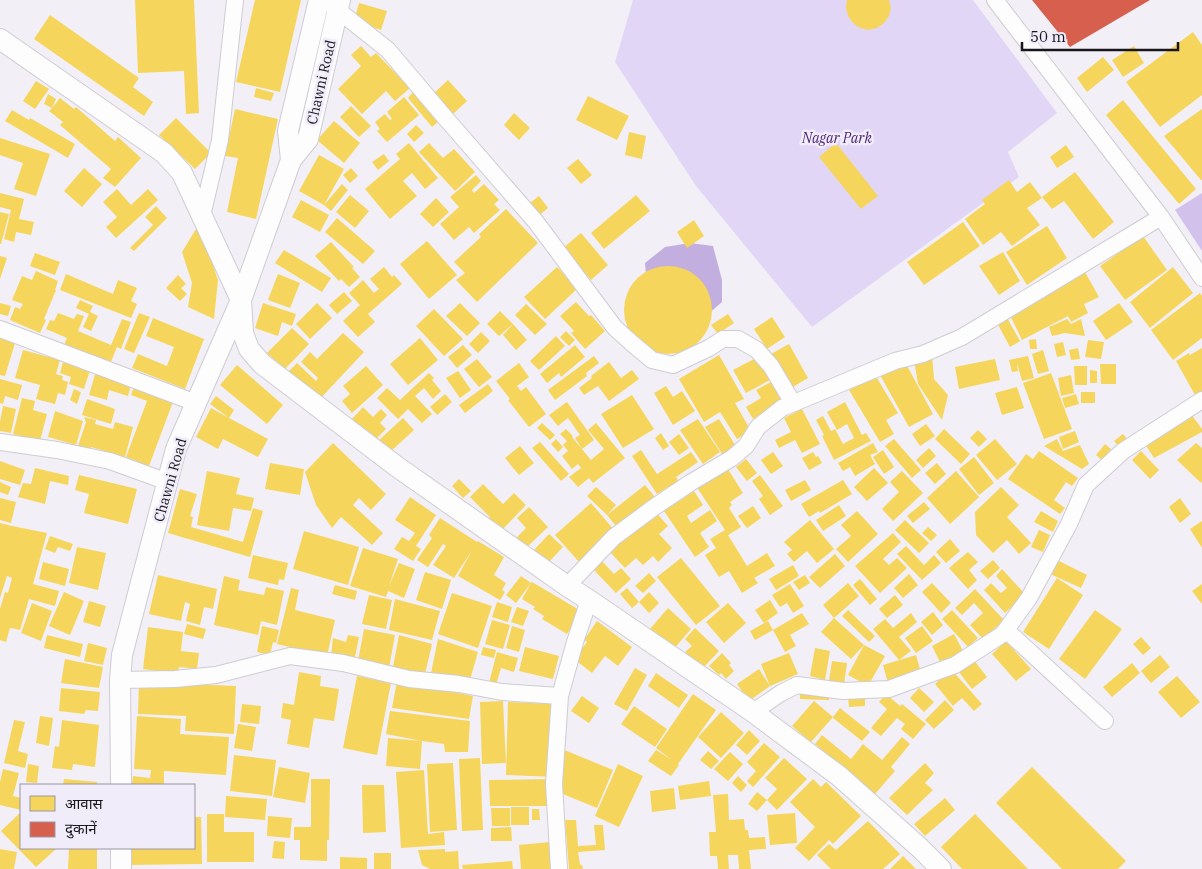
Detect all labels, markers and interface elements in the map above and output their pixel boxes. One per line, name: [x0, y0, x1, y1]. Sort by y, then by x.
scale bar: [1022, 20, 1178, 52]
text: 50 m: [1030, 27, 1066, 46]
street label: Chawni Road: [303, 37, 340, 126]
park label: Nagar Park: [801, 129, 872, 147]
street label: Chawni Road: [149, 436, 191, 524]
legend: [20, 784, 195, 849]
text: आवास: [65, 794, 104, 813]
text: दुकानें: [65, 819, 97, 839]

